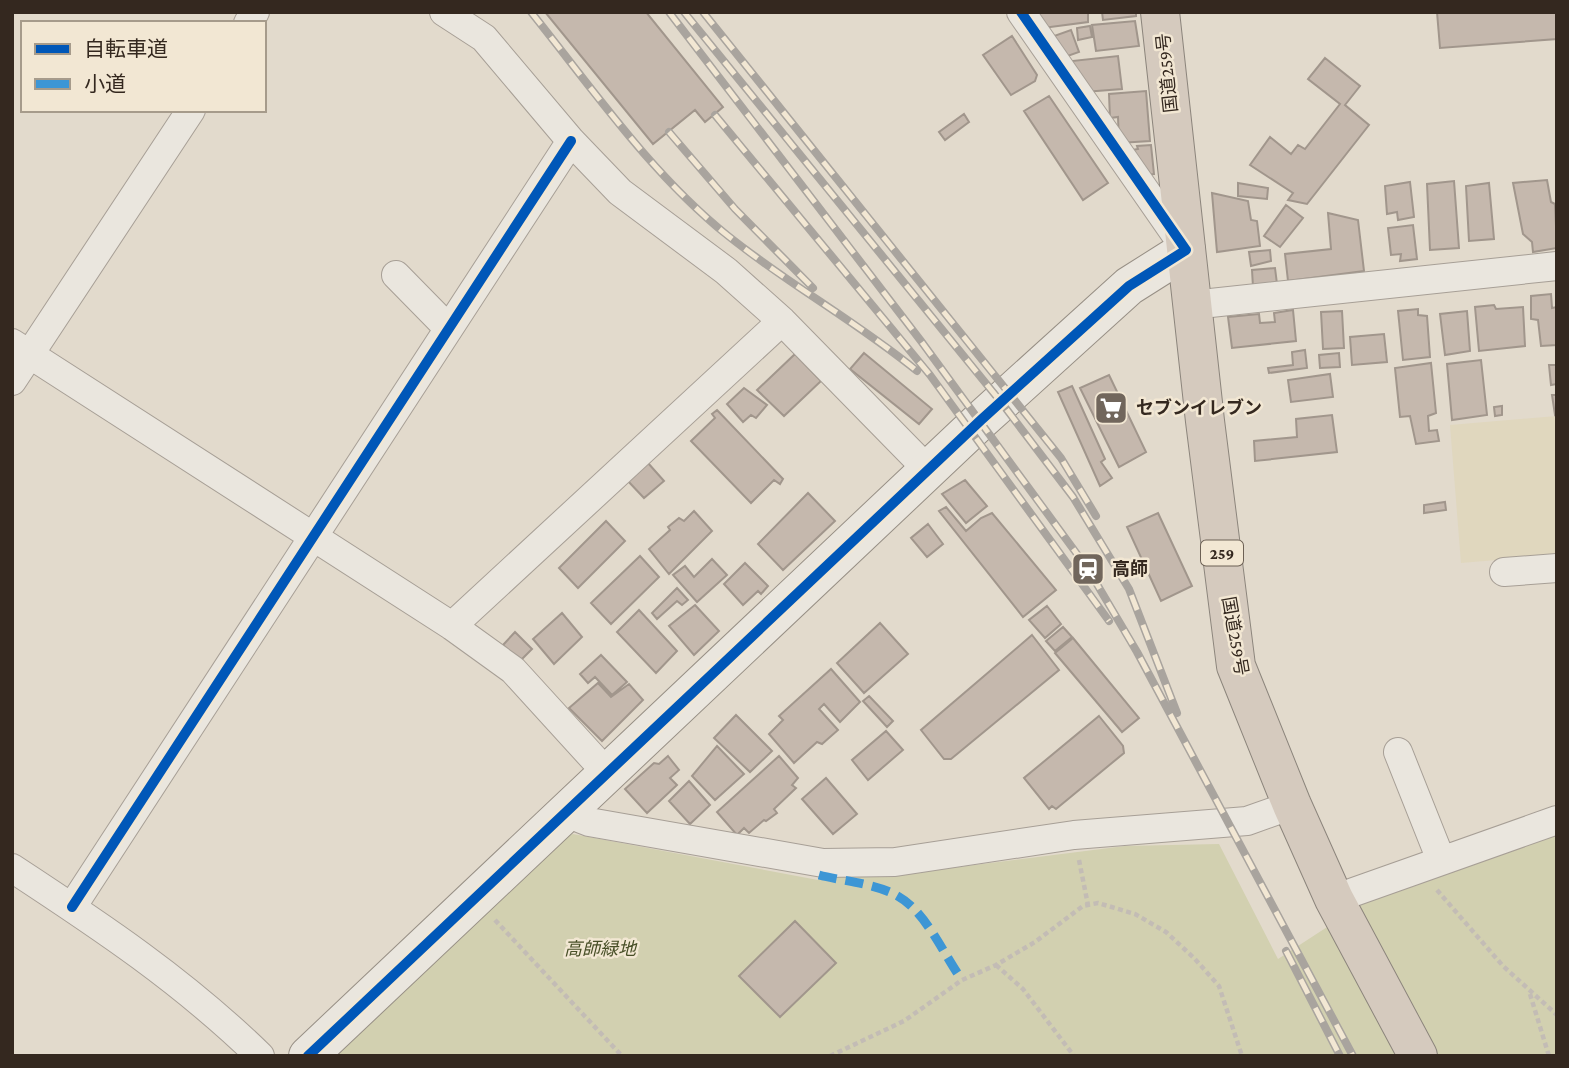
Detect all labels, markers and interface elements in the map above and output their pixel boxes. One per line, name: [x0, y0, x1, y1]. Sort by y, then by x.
legend: [21, 21, 266, 112]
street label: 国道259号: [1153, 32, 1181, 114]
text: 自転車道: [84, 37, 168, 61]
text: 小道: [84, 72, 126, 96]
supermarket icon: セブンイレブン: [1092, 389, 1130, 427]
place label: セブンイレブン: [1136, 398, 1262, 418]
road number: 259: [1201, 540, 1243, 566]
station icon: 高師: [1069, 550, 1107, 588]
place label: 高師: [1112, 559, 1148, 579]
street label: 国道259号: [1218, 595, 1252, 677]
park label: 高師緑地: [564, 939, 638, 959]

